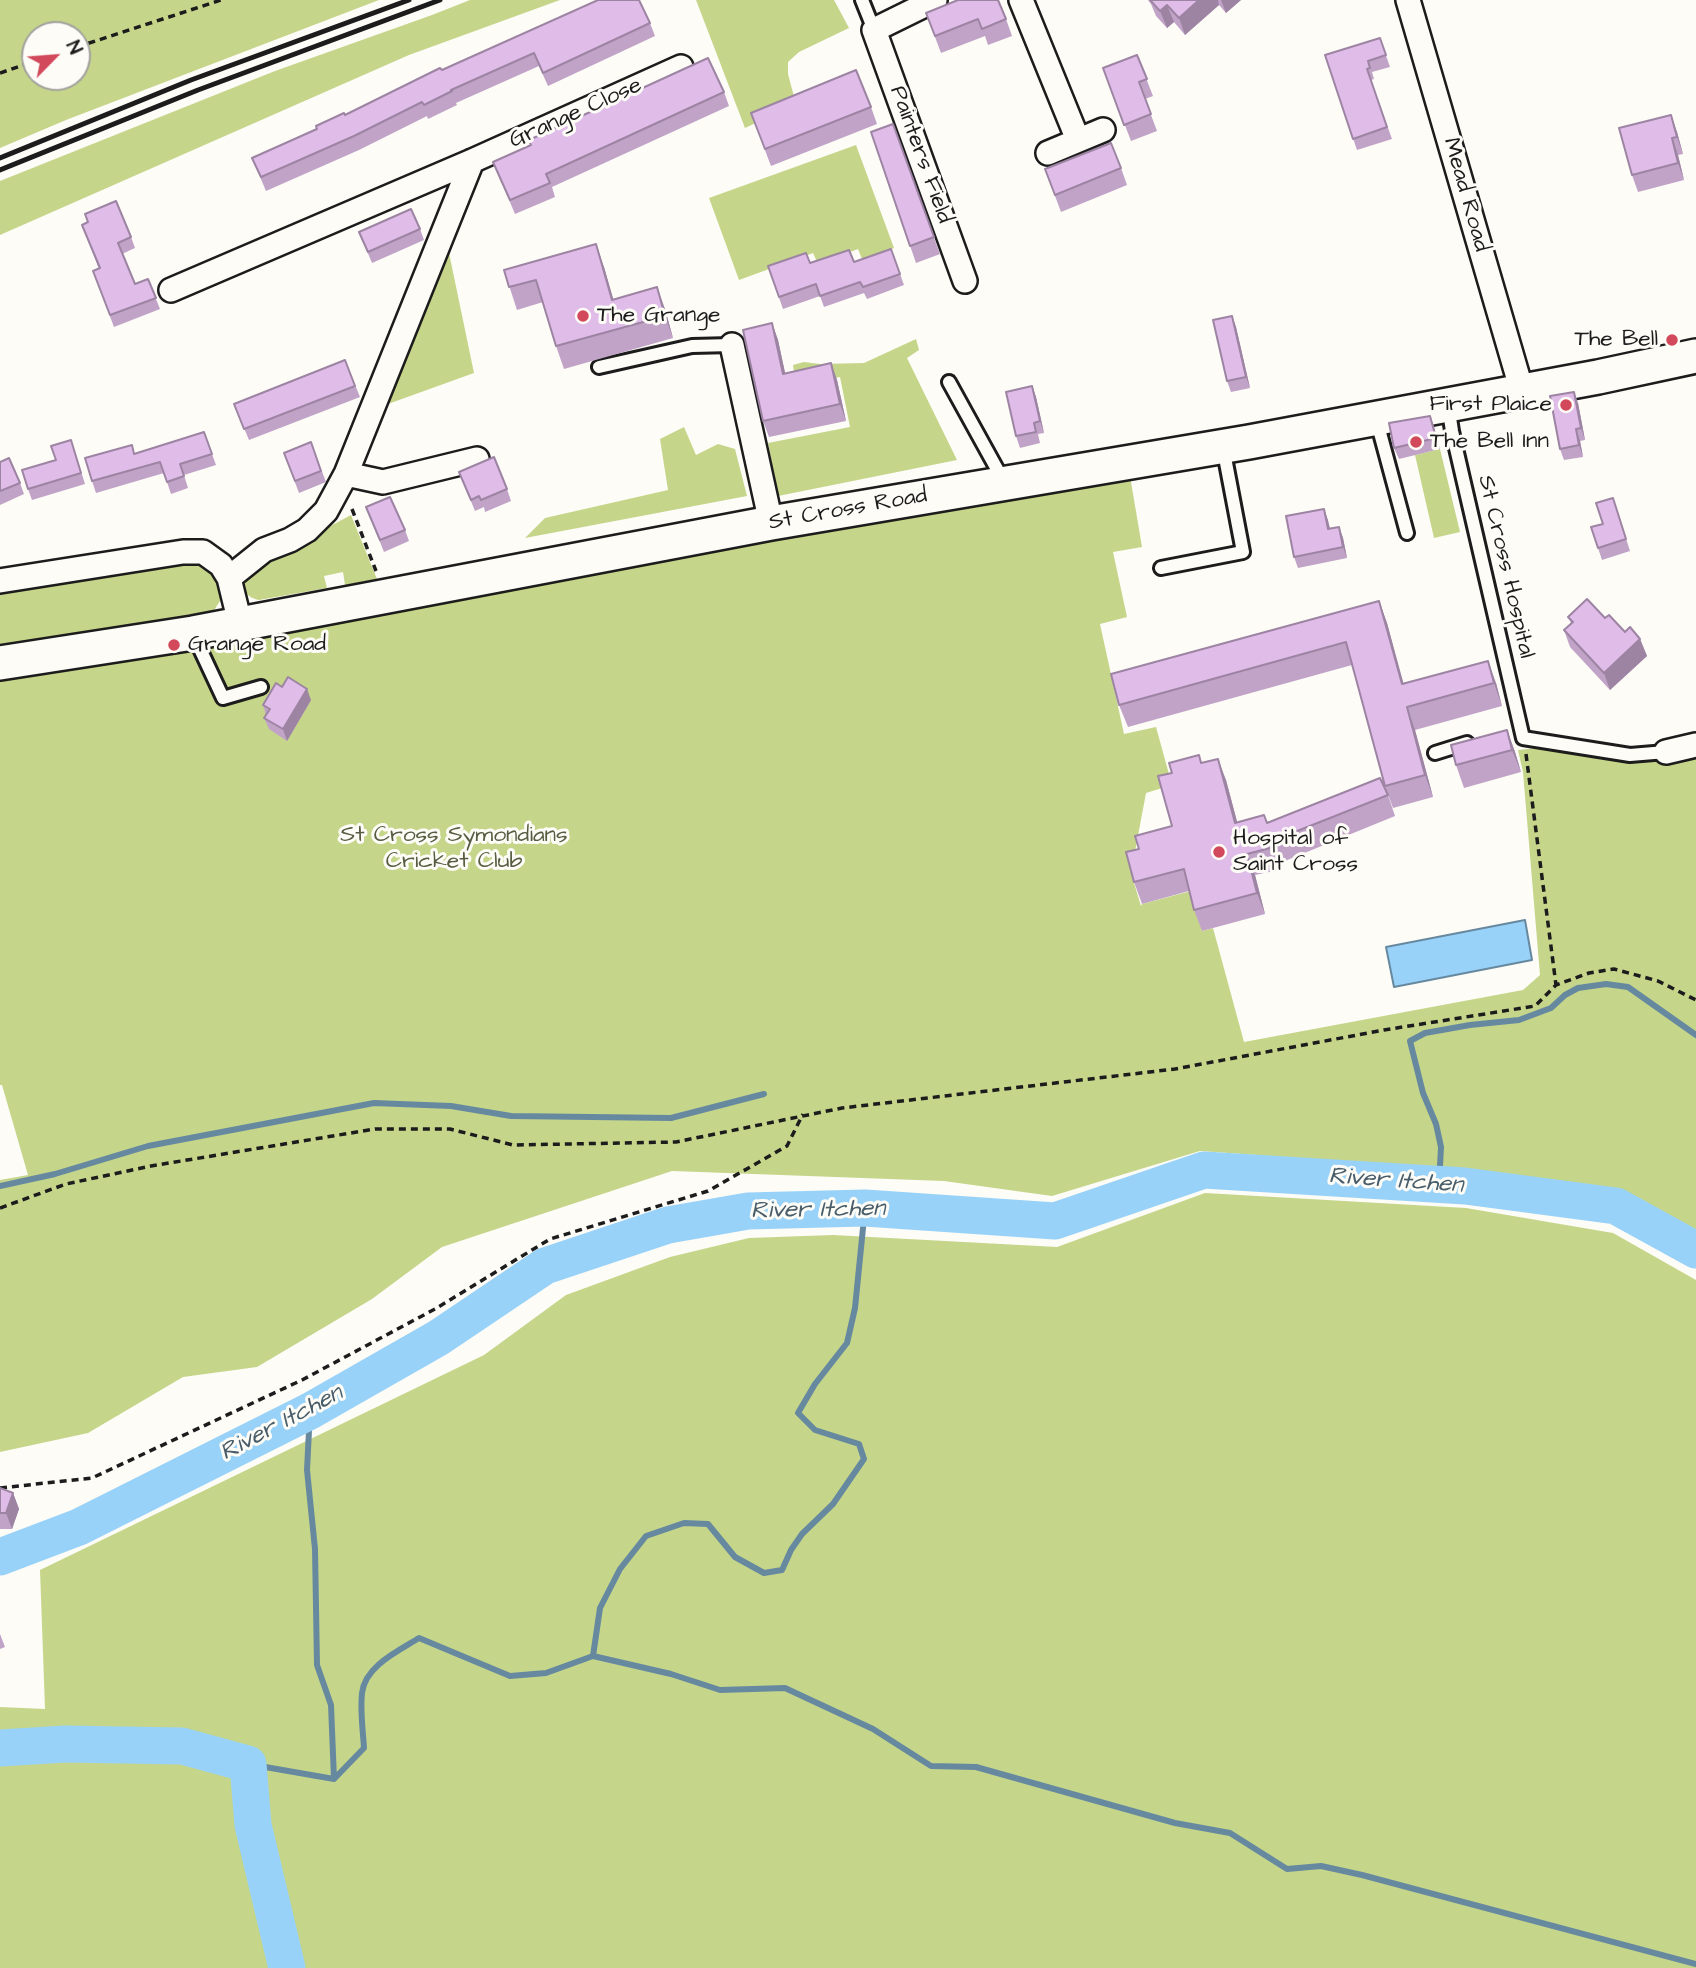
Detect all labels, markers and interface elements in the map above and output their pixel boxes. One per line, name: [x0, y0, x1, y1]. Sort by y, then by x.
north arrow: [21, 21, 91, 91]
text: N: [59, 37, 88, 59]
street label: Grange Close: [505, 72, 647, 156]
street label: Painters Field: [882, 83, 958, 227]
street label: Mead Road: [1436, 135, 1494, 255]
place label: The Grange: [597, 302, 720, 330]
marker: The Grange: [575, 308, 591, 324]
place label: The Bell: [1575, 326, 1658, 354]
marker: The Bell: [1664, 332, 1680, 348]
place label: First Plaice: [1429, 391, 1552, 419]
marker: First Plaice: [1558, 397, 1574, 413]
place label: The Bell Inn: [1430, 428, 1549, 456]
marker: The Bell Inn: [1408, 434, 1424, 450]
street label: St Cross Hospital: [1471, 473, 1539, 661]
street label: St Cross Road: [767, 482, 929, 538]
place label: Grange Road: [188, 631, 326, 659]
marker: Grange Road: [166, 637, 182, 653]
park label: St Cross Symondians Cricket Club: [340, 822, 568, 876]
place label: Hospital of Saint Cross: [1233, 825, 1358, 879]
marker: Hospital of Saint Cross: [1211, 844, 1227, 860]
water label: River Itchen: [1328, 1163, 1464, 1201]
water label: River Itchen: [751, 1195, 885, 1227]
water label: River Itchen: [216, 1380, 348, 1468]

